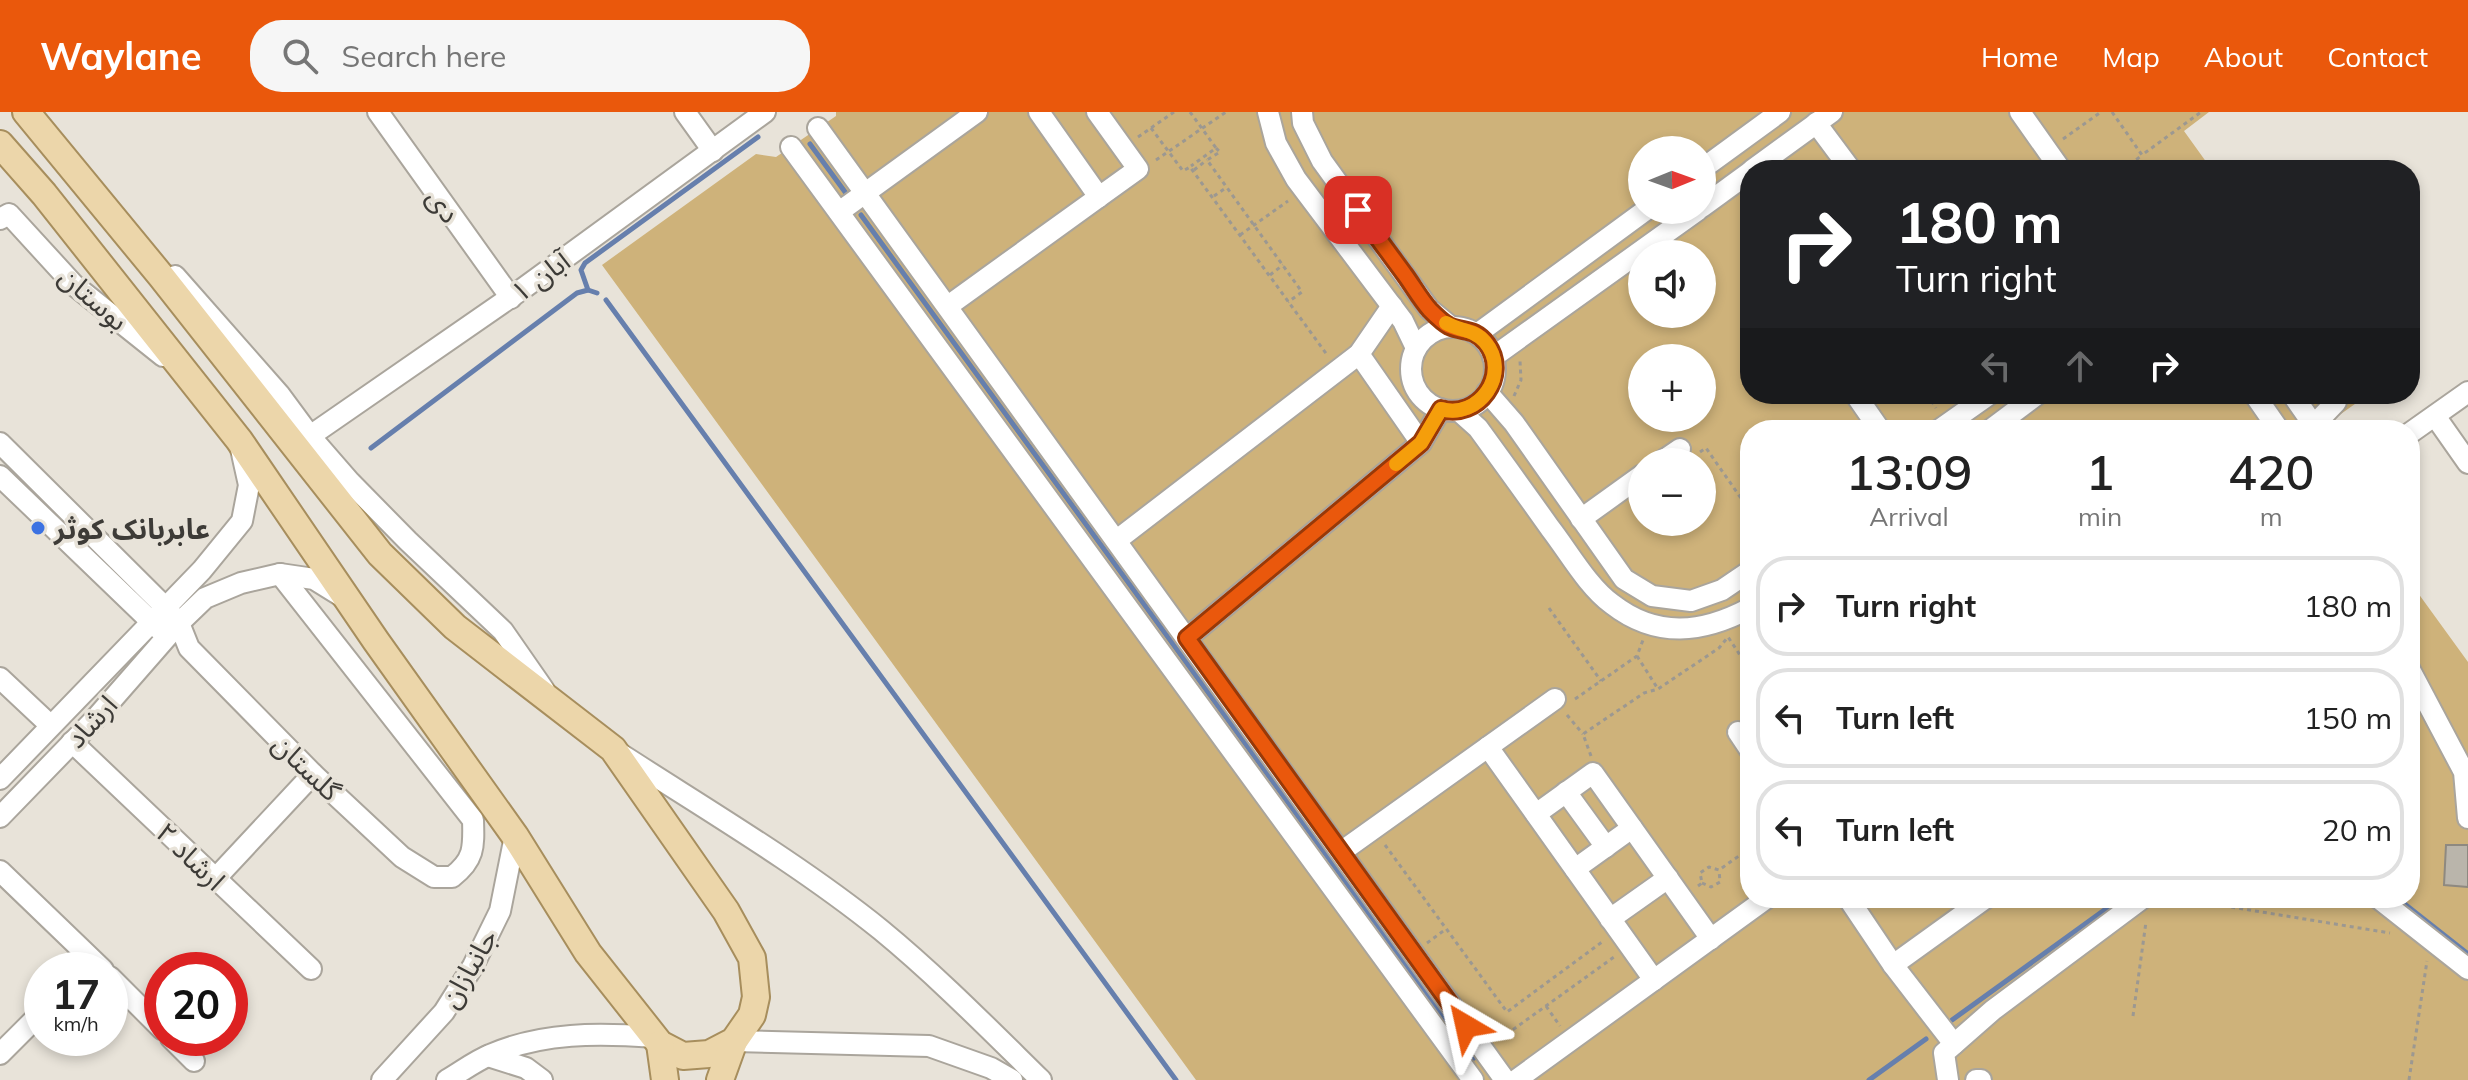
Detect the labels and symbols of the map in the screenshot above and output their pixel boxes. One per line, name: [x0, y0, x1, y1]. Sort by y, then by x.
north arrow: [1628, 136, 1716, 224]
pin: [1324, 176, 1392, 244]
street label: دی: [420, 181, 468, 229]
street label: آبان ۱: [504, 242, 578, 309]
street label: بوستان: [52, 258, 136, 338]
place label: عابربانک کوثر: [53, 511, 210, 546]
marker: عابربانک کوثر: [29, 519, 47, 537]
street label: ارشاد: [58, 687, 124, 755]
street label: گلستان: [266, 726, 349, 808]
street label: ارشاد ۲: [149, 815, 233, 897]
street label: جانبازان: [432, 922, 504, 1014]
speed limit sign: 20: [144, 952, 248, 1056]
position arrow: [1424, 984, 1508, 1068]

